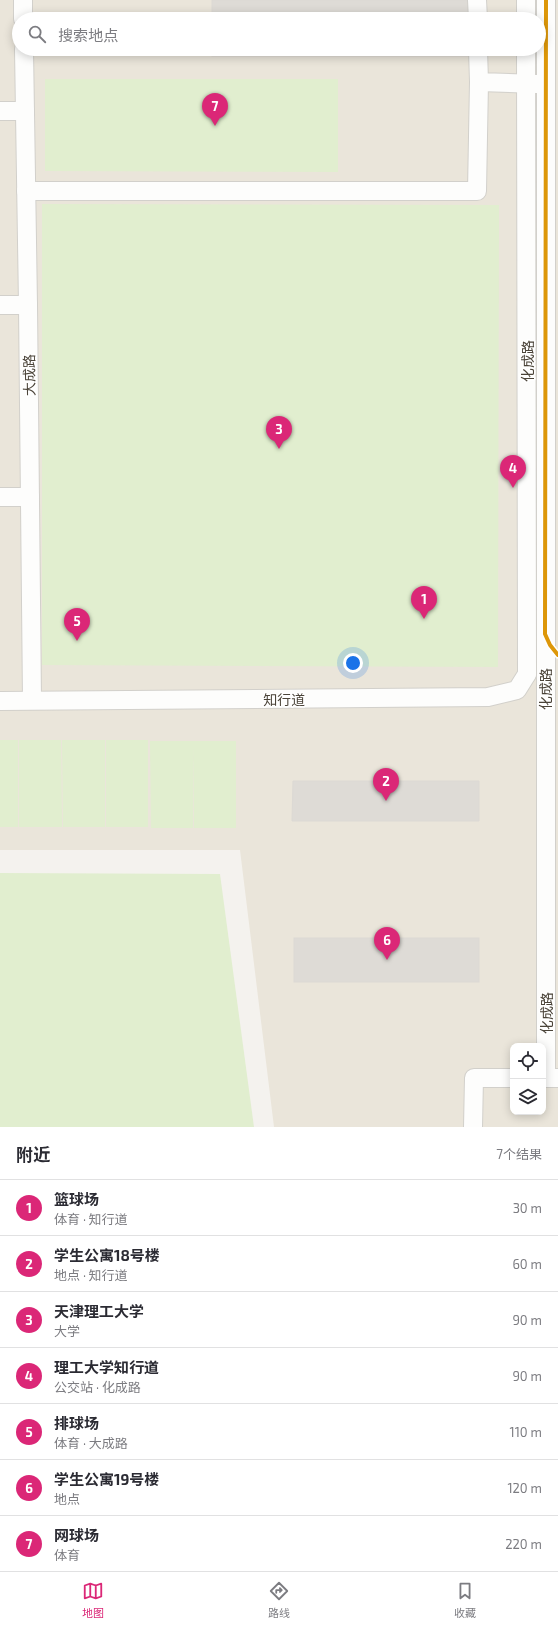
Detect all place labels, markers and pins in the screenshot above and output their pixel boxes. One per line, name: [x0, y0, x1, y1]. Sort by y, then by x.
pin: 7: [202, 93, 228, 126]
pin: 3: [266, 416, 292, 449]
pin: 4: [500, 455, 526, 488]
pin: 1: [411, 586, 437, 619]
pin: 5: [64, 608, 90, 641]
pin: 2: [373, 768, 399, 801]
pin: 6: [374, 927, 400, 960]

